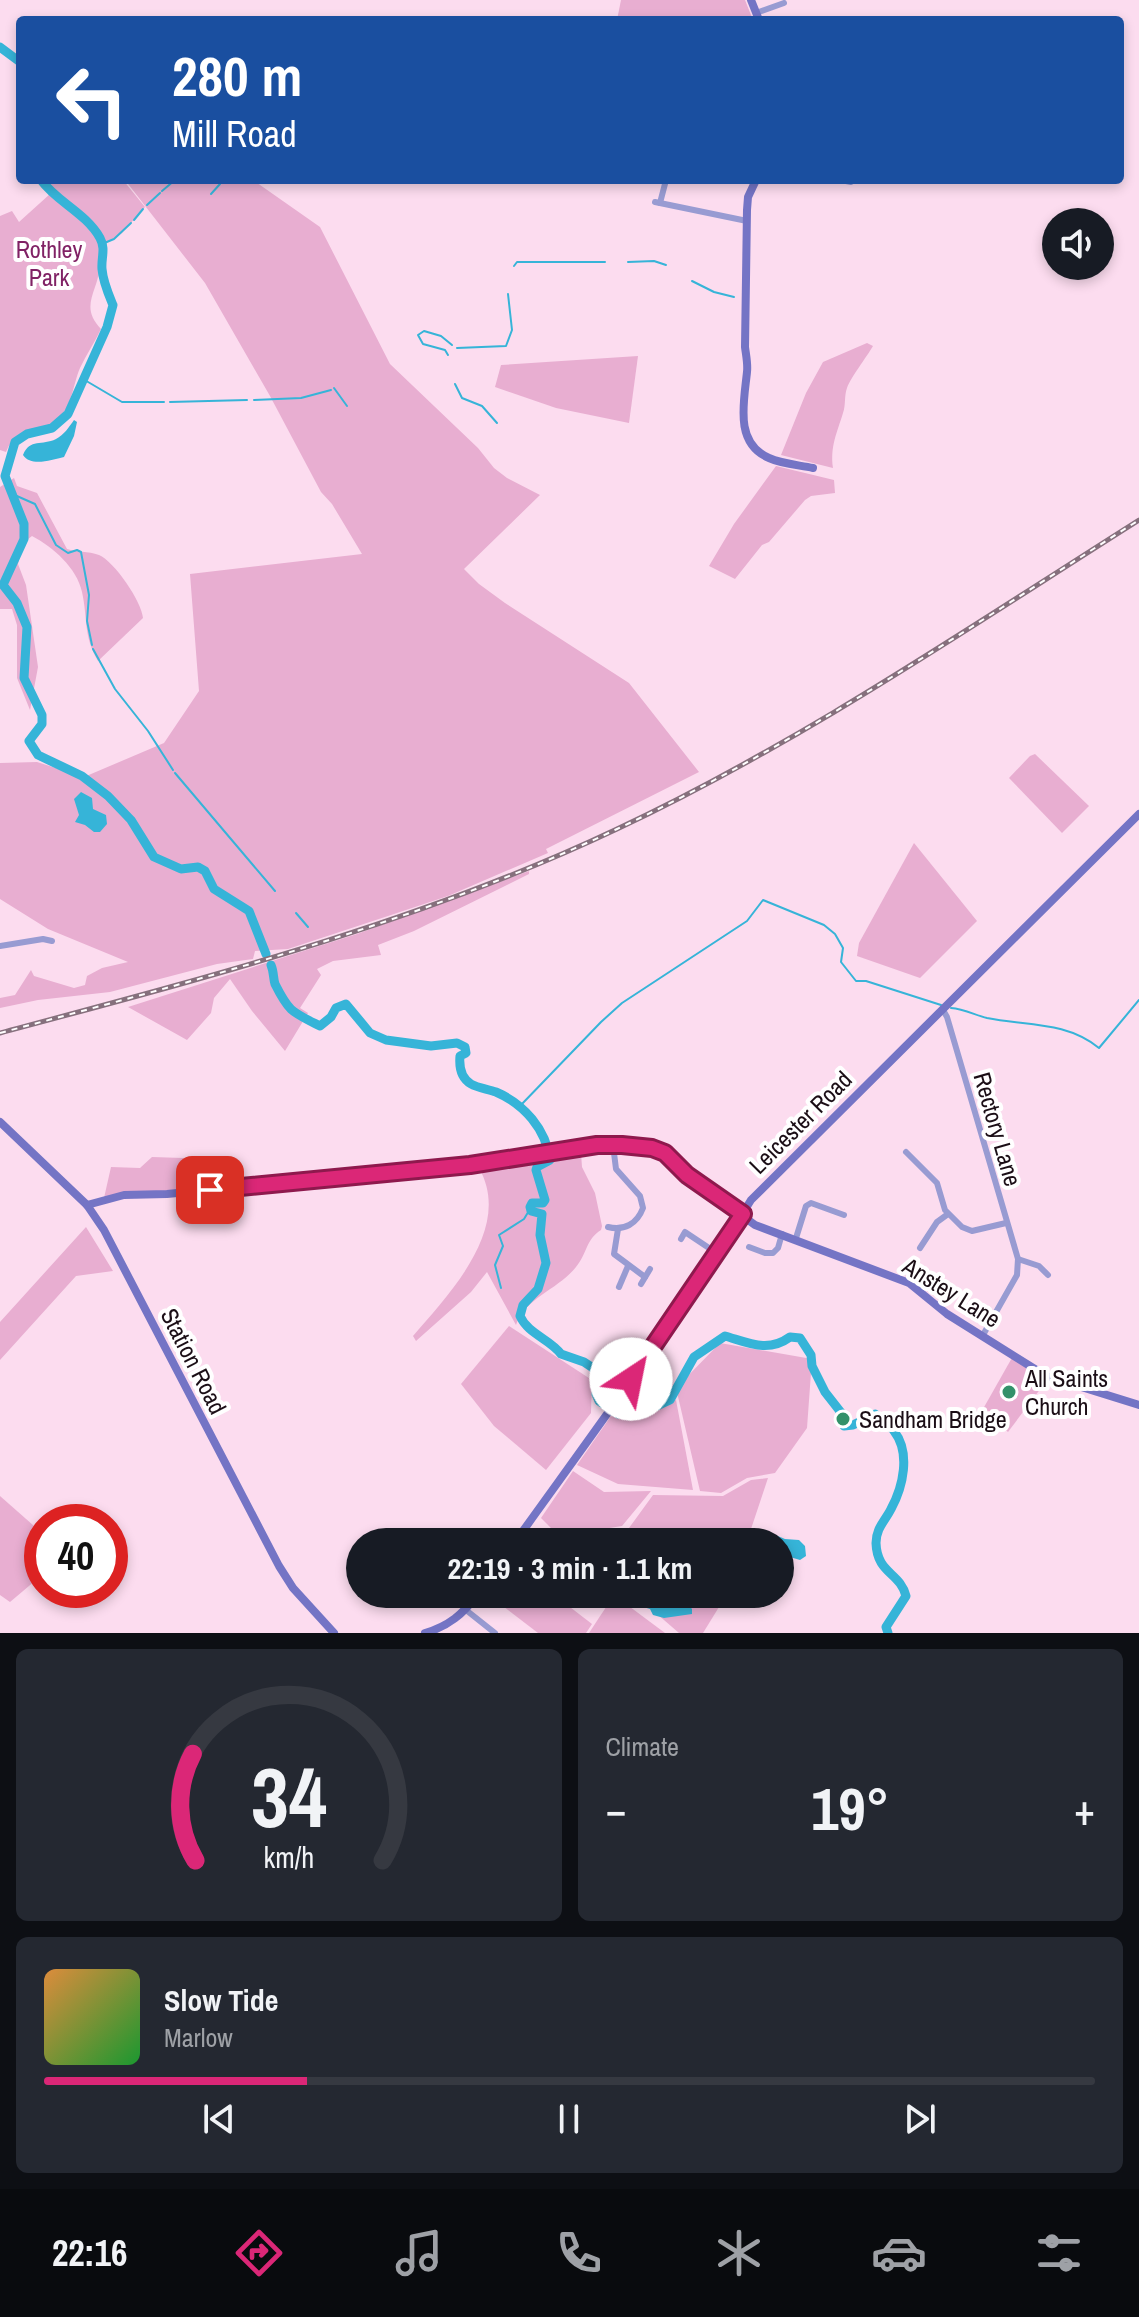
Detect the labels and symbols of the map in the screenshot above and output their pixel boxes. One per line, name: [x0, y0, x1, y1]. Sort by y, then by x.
park label: Rothley Park: [16, 233, 83, 293]
street label: Leicester Road: [741, 1063, 859, 1181]
street label: Rectory Lane: [966, 1068, 1030, 1190]
pin: [176, 1156, 244, 1224]
street label: Anstey Lane: [896, 1249, 1007, 1335]
street label: Station Road: [154, 1303, 234, 1419]
position arrow: [589, 1337, 673, 1421]
place label: All Saints Church: [1024, 1362, 1108, 1422]
marker: All Saints Church: [1000, 1383, 1018, 1401]
place label: Sandham Bridge: [859, 1403, 1007, 1435]
marker: Sandham Bridge: [834, 1410, 852, 1428]
speed limit sign: 40: [24, 1504, 128, 1608]

